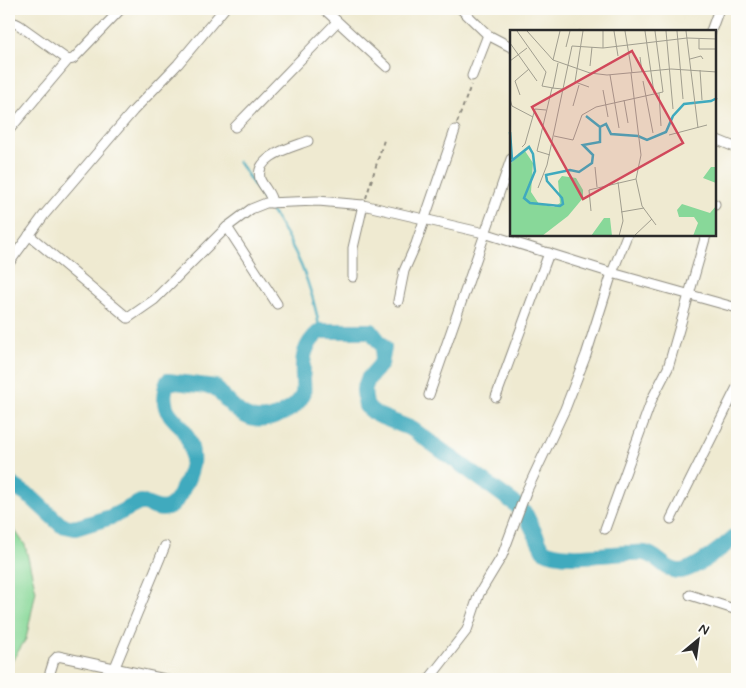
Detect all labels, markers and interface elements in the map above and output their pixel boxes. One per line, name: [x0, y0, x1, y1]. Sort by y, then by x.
inset map: [510, 30, 716, 236]
north arrow: [674, 616, 724, 666]
text: N: [695, 619, 712, 640]

